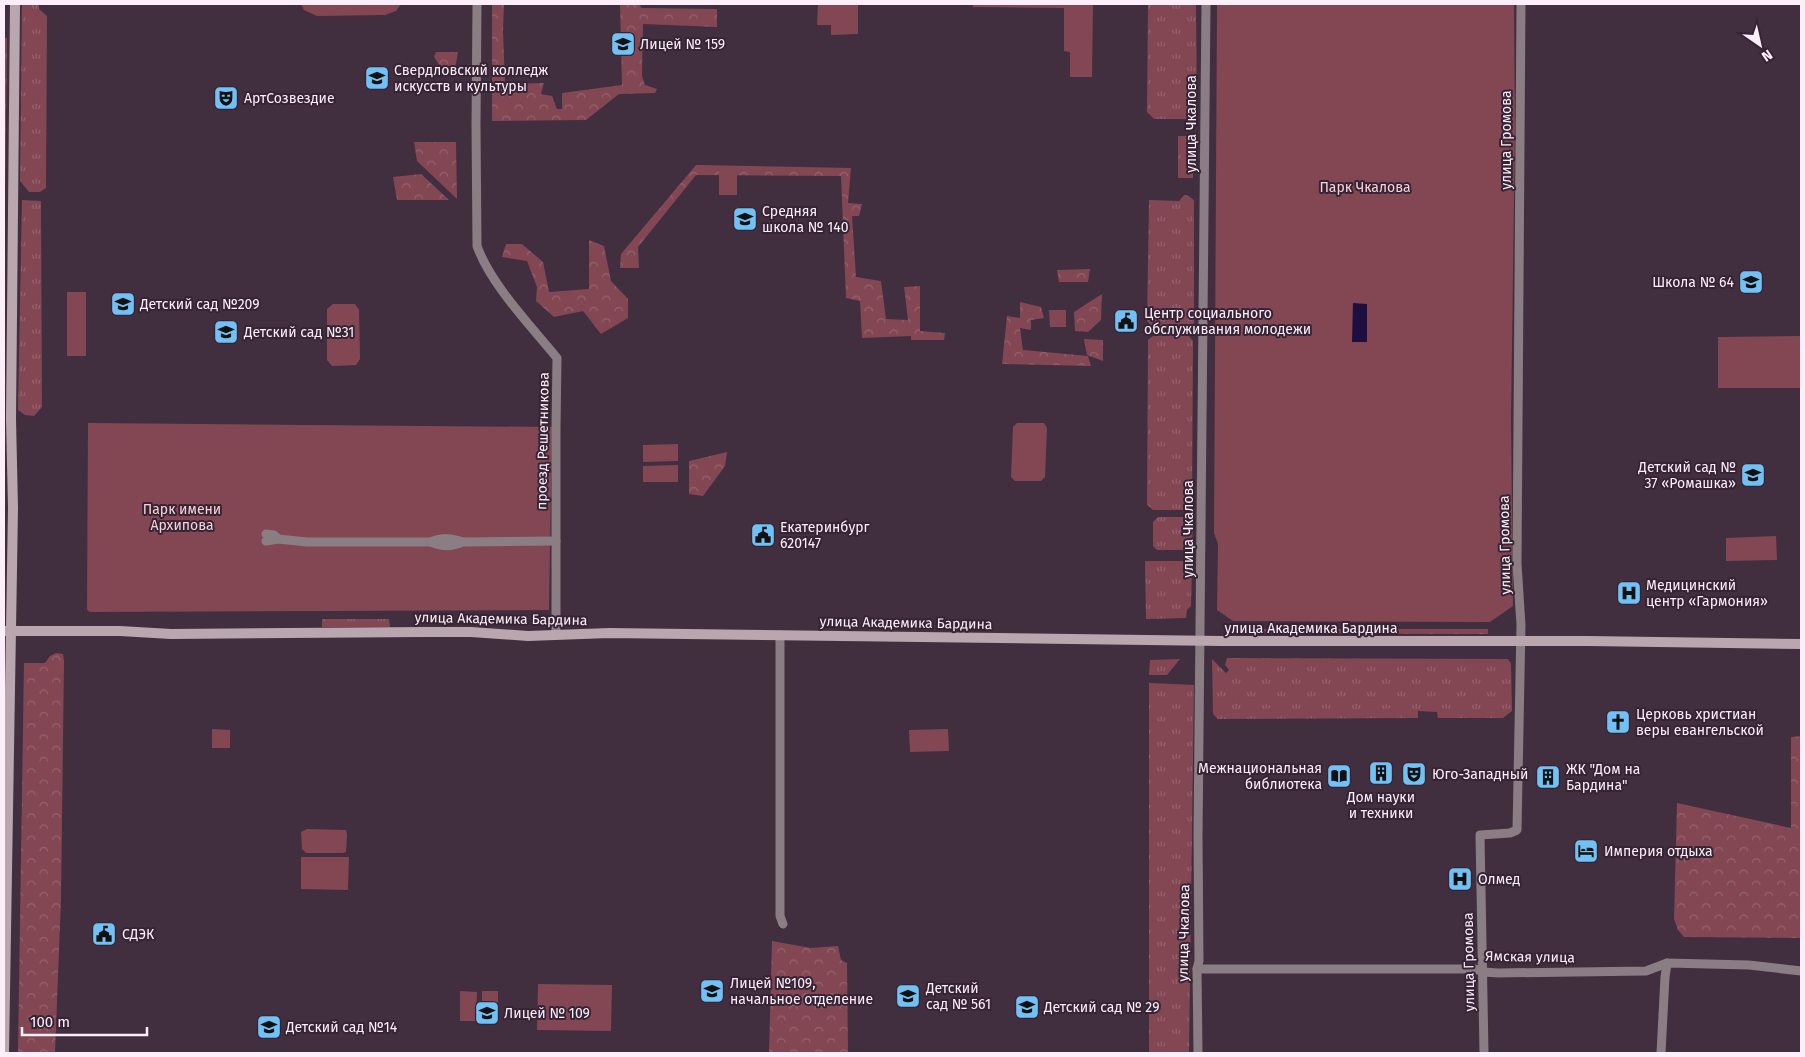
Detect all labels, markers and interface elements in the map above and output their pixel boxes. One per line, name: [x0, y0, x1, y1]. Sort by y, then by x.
north arrow: [1735, 20, 1785, 70]
school or university icon: Лицей № 159: [610, 31, 636, 57]
place label: Лицей № 159: [640, 36, 725, 53]
text: N: [1758, 46, 1776, 65]
place label: Свердловский колледж искусств и культуры: [394, 62, 548, 95]
school or university icon: Свердловский колледж искусств и культуры: [364, 65, 390, 91]
street label: улица Чкалова: [1183, 75, 1200, 173]
theatre icon: АртСозвездие: [213, 85, 239, 111]
place label: АртСозвездие: [244, 90, 335, 107]
street label: улица Громова: [1498, 90, 1515, 190]
park label: Парк Чкалова: [1319, 179, 1411, 196]
place label: Средняя школа № 140: [762, 203, 849, 236]
school or university icon: Средняя школа № 140: [732, 206, 758, 232]
school or university icon: Школа № 64: [1738, 269, 1764, 295]
place label: Школа № 64: [1652, 274, 1735, 291]
school or university icon: Детский сад №209: [110, 291, 136, 317]
place label: Детский сад №209: [139, 296, 260, 313]
place label: Центр социального обслуживания молодежи: [1144, 305, 1311, 338]
public building icon: Центр социального обслуживания молодежи: [1113, 308, 1139, 334]
school or university icon: Детский сад №31: [213, 319, 239, 345]
place label: Детский сад №31: [243, 324, 354, 341]
street label: проезд Решетникова: [533, 372, 553, 510]
place label: Детский сад № 37 «Ромашка»: [1637, 459, 1736, 492]
school or university icon: Детский сад № 37 «Ромашка»: [1740, 462, 1766, 488]
street label: улица Чкалова: [1180, 480, 1197, 578]
street label: улица Громова: [1496, 495, 1514, 595]
park label: Парк имени Архипова: [143, 501, 221, 534]
place label: Екатеринбург 620147: [780, 519, 870, 552]
public building icon: Екатеринбург 620147: [750, 522, 776, 548]
place label: Медицинский центр «Гармония»: [1646, 577, 1768, 610]
hospital icon: Медицинский центр «Гармония»: [1616, 580, 1642, 606]
street label: улица Академика Бардина: [414, 609, 588, 629]
street label: улица Академика Бардина: [819, 613, 993, 633]
street label: улица Академика Бардина: [1224, 620, 1398, 637]
place label: Церковь христиан веры евангельской: [1636, 706, 1764, 739]
church icon: Церковь христиан веры евангельской: [1605, 709, 1631, 735]
place label: Межнациональная библиотека: [1198, 760, 1322, 793]
building icon: Дом науки и техники: [1368, 760, 1394, 786]
theatre icon: Юго-Западный: [1401, 761, 1427, 787]
place label: ЖК "Дом на Бардина": [1566, 761, 1640, 794]
library icon: Межнациональная библиотека: [1326, 763, 1352, 789]
building icon: ЖК "Дом на Бардина": [1535, 764, 1561, 790]
place label: Юго-Западный: [1432, 766, 1529, 783]
place label: Дом науки и техники: [1346, 789, 1415, 822]
hotel icon: Империя отдыха: [1573, 838, 1599, 864]
place label: Империя отдыха: [1604, 843, 1713, 860]
hospital icon: Олмед: [1447, 866, 1473, 892]
place label: Олмед: [1478, 871, 1521, 888]
street label: улица Чкалова: [1175, 884, 1193, 982]
street label: улица Громова: [1460, 912, 1478, 1012]
public building icon: СДЭК: [91, 921, 117, 947]
place label: СДЭК: [122, 926, 155, 943]
street label: Ямская улица: [1485, 948, 1575, 966]
place label: Лицей №109, начальное отделение: [730, 975, 873, 1008]
school or university icon: Лицей №109, начальное отделение: [699, 978, 725, 1004]
place label: Детский сад № 561: [925, 980, 991, 1013]
school or university icon: Детский сад № 561: [895, 983, 921, 1009]
school or university icon: Детский сад № 29: [1014, 994, 1040, 1020]
place label: Детский сад № 29: [1043, 999, 1160, 1016]
school or university icon: Лицей № 109: [474, 1000, 500, 1026]
scale bar: [22, 1004, 148, 1036]
place label: Лицей № 109: [504, 1005, 590, 1022]
text: 100 m: [30, 1013, 70, 1031]
school or university icon: Детский сад №14: [256, 1014, 282, 1040]
place label: Детский сад №14: [285, 1019, 398, 1036]

